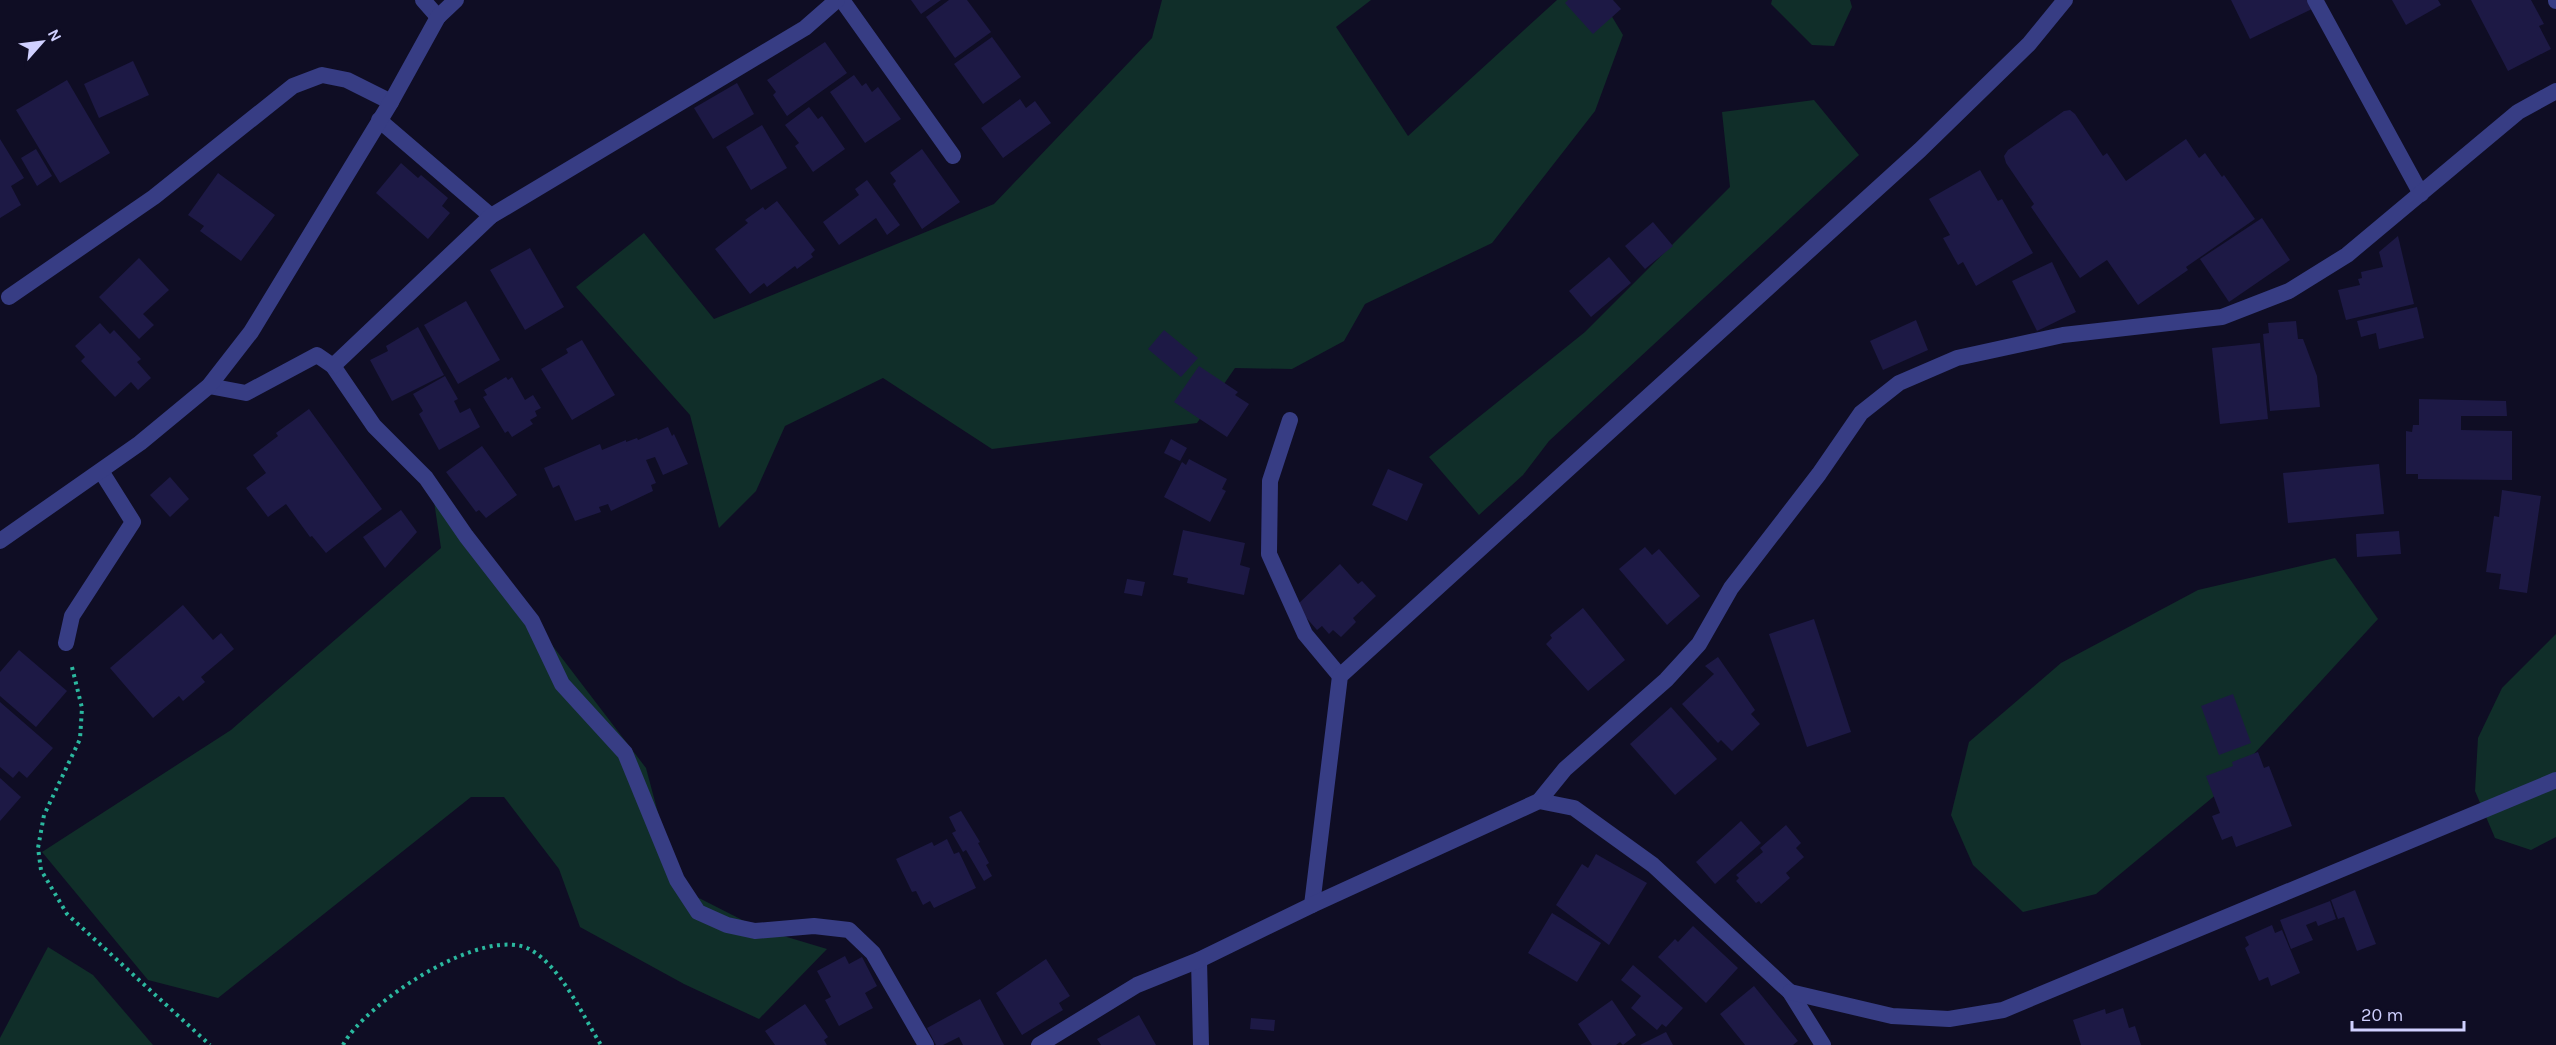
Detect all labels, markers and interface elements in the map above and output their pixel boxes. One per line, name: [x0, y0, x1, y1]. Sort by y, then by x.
north arrow: [12, 12, 72, 72]
text: N: [44, 26, 66, 45]
scale bar: [2352, 994, 2464, 1032]
text: 20 m: [2361, 1004, 2403, 1026]

